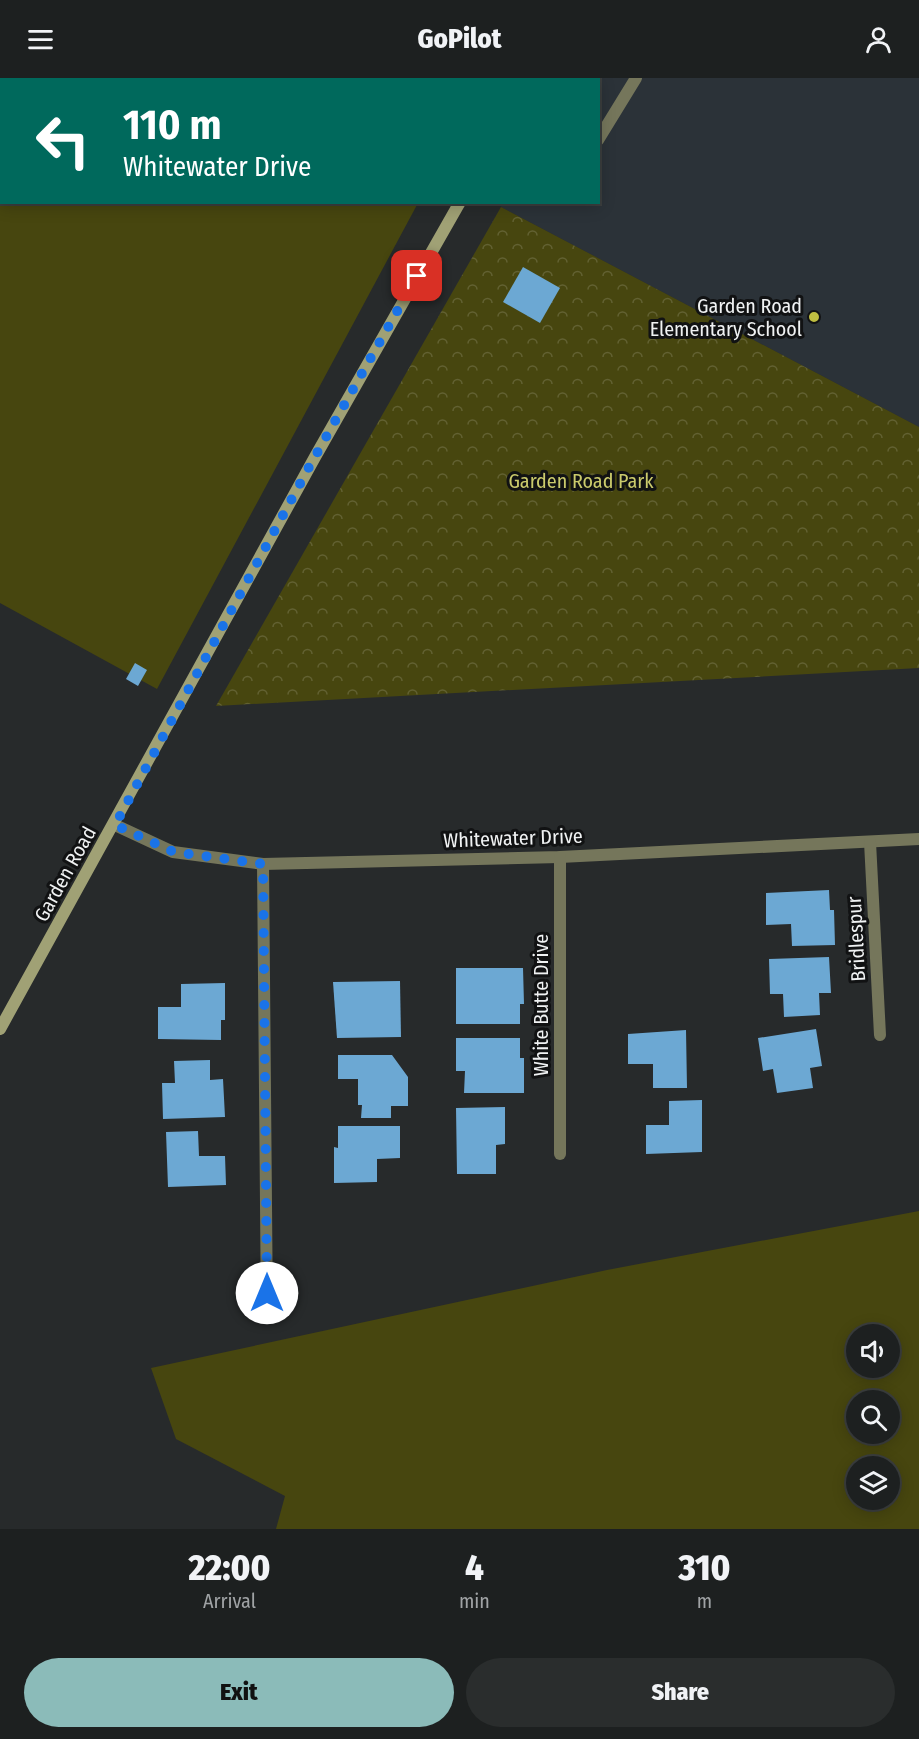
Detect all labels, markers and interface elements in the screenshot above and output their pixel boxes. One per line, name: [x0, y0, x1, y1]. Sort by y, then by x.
icon: menu: [24, 23, 57, 56]
text: GoPilot: [418, 23, 501, 55]
icon: person: [862, 23, 895, 56]
text: 110 m: [123, 100, 222, 150]
icon: left: [24, 102, 102, 180]
text: Whitewater Drive: [123, 151, 311, 183]
pin: [391, 250, 442, 301]
icon: arrive: [400, 259, 433, 292]
place label: Garden Road Elementary School: [650, 294, 802, 341]
marker: Garden Road Elementary School: [807, 310, 821, 324]
park label: Garden Road Park: [508, 469, 654, 493]
street label: Garden Road: [29, 822, 101, 926]
street label: Whitewater Drive: [443, 824, 583, 852]
street label: Bridlespur: [842, 896, 870, 982]
street label: White Butte Drive: [529, 934, 553, 1076]
position arrow: [235, 1261, 299, 1325]
map controls: [846, 1324, 900, 1510]
button: sound: [846, 1324, 900, 1378]
button: search: [846, 1390, 900, 1444]
button: layers: [846, 1456, 900, 1510]
text: 22:00: [188, 1546, 271, 1590]
text: 4: [465, 1546, 484, 1590]
text: 310: [678, 1546, 731, 1590]
text: Arrival: [203, 1589, 256, 1613]
text: min: [459, 1589, 490, 1613]
text: m: [697, 1589, 712, 1613]
button: Exit: [24, 1658, 454, 1727]
button: Share: [466, 1658, 895, 1727]

